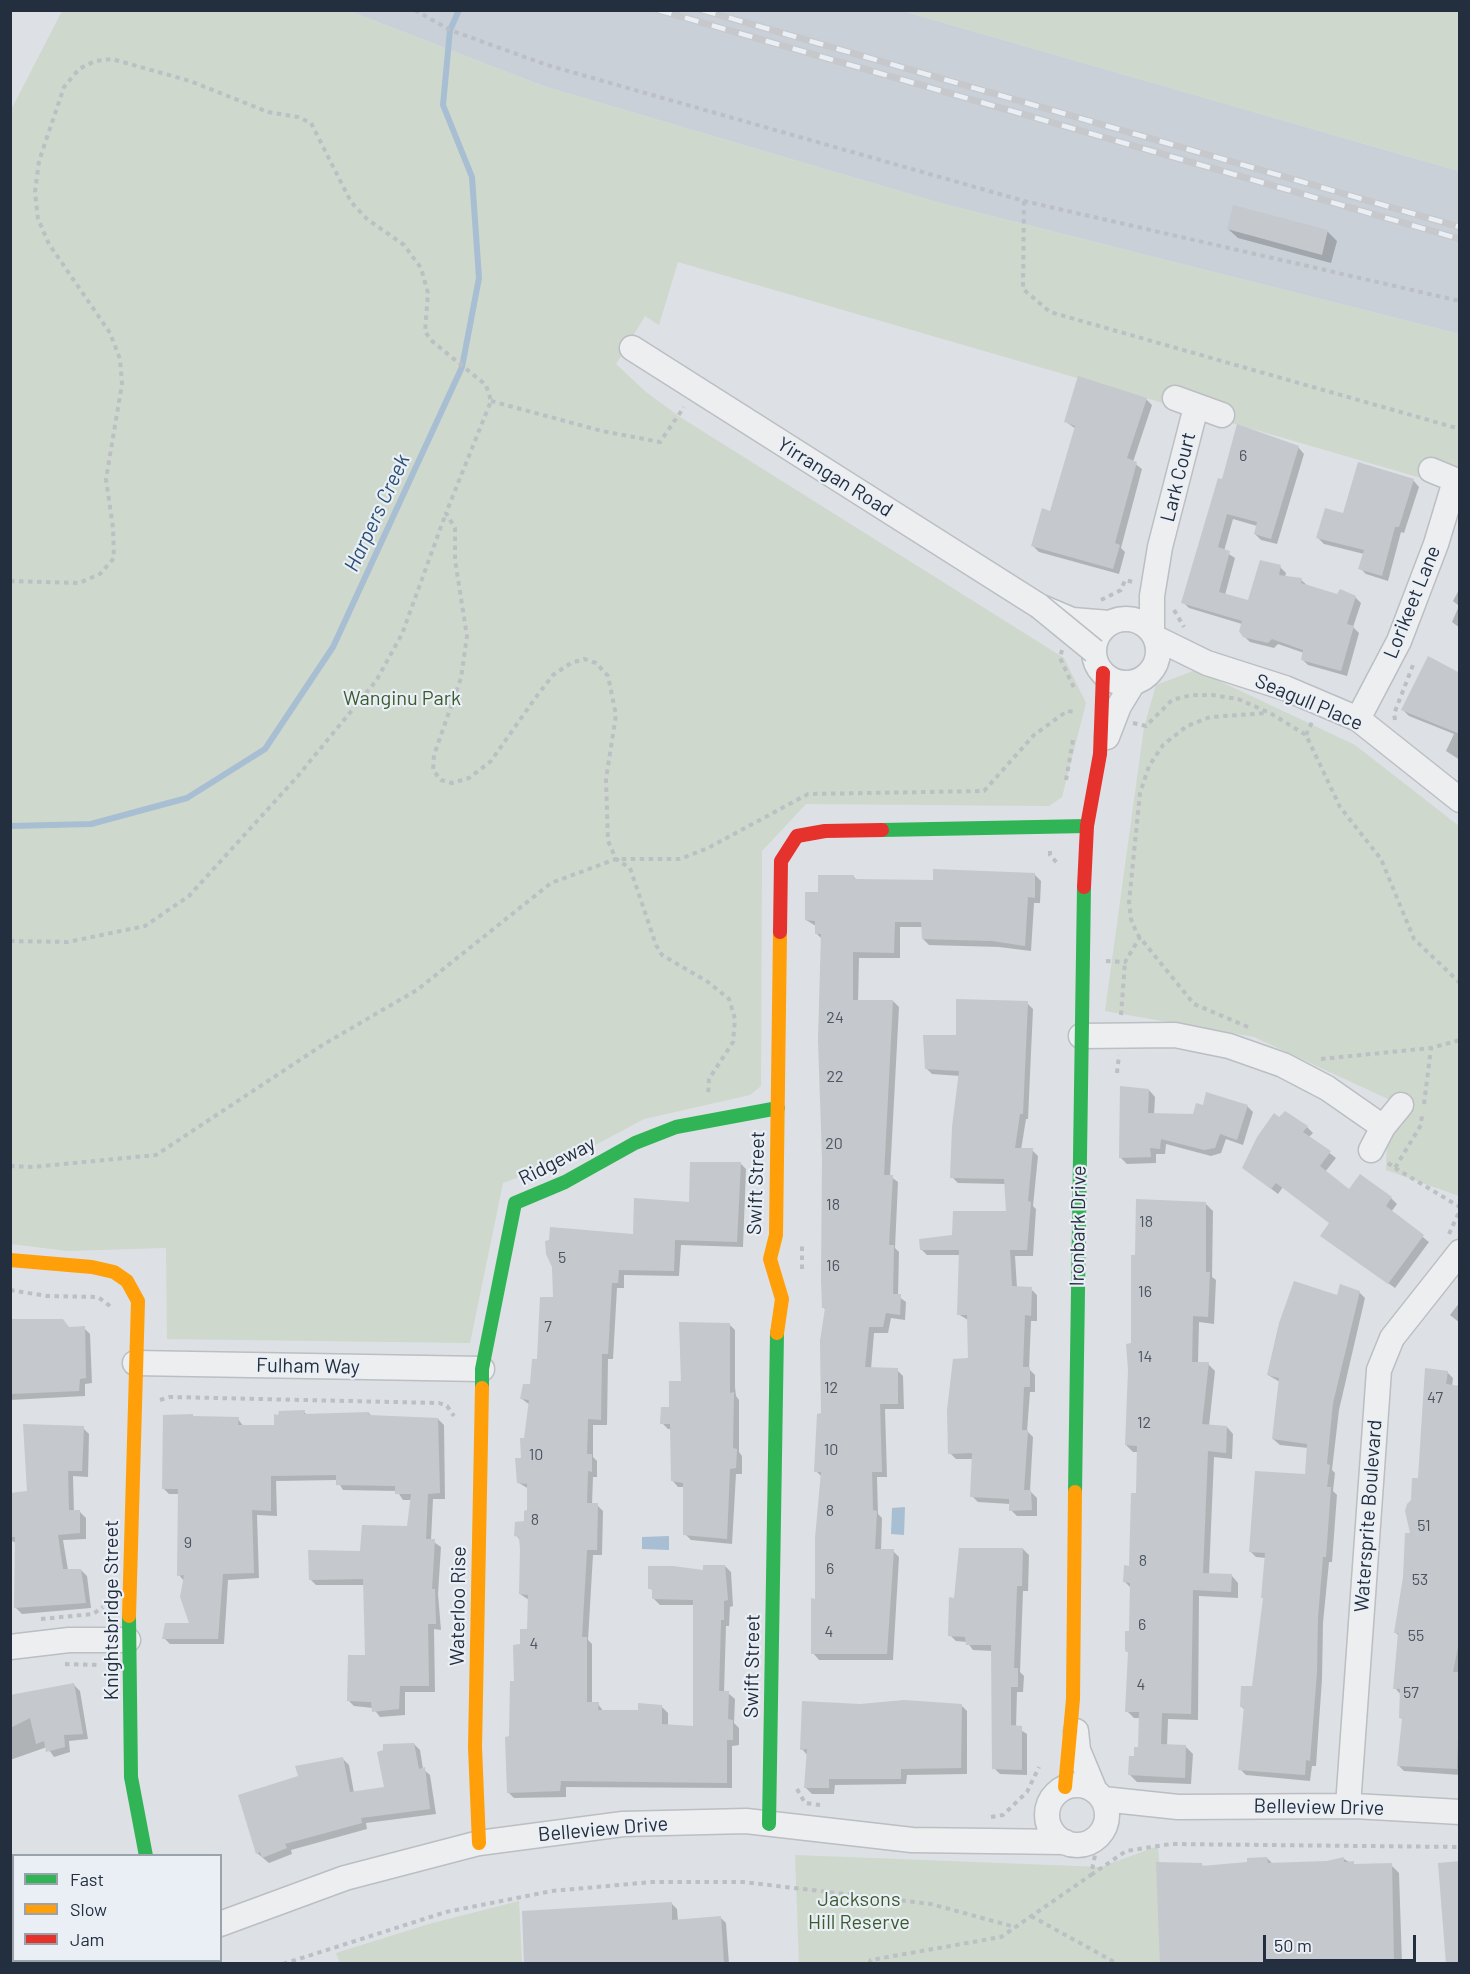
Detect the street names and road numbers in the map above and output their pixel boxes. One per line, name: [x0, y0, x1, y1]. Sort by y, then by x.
street label: Lark Court: [1155, 430, 1201, 524]
street label: Yirrangan Road: [773, 432, 897, 522]
street label: Lorikeet Lane: [1378, 542, 1446, 662]
street label: Seagull Place: [1252, 669, 1366, 735]
street label: Ridgeway: [515, 1131, 599, 1191]
street label: Swift Street: [742, 1131, 770, 1235]
street label: Ironbark Drive: [1065, 1165, 1091, 1287]
street label: Fulham Way: [256, 1353, 360, 1379]
street label: Watersprite Boulevard: [1349, 1419, 1387, 1613]
street label: Knightsbridge Street: [99, 1520, 123, 1700]
street label: Waterloo Rise: [445, 1546, 471, 1666]
street label: Swift Street: [739, 1614, 765, 1718]
street label: Belleview Drive: [1253, 1794, 1385, 1820]
street label: Belleview Drive: [537, 1811, 669, 1847]

